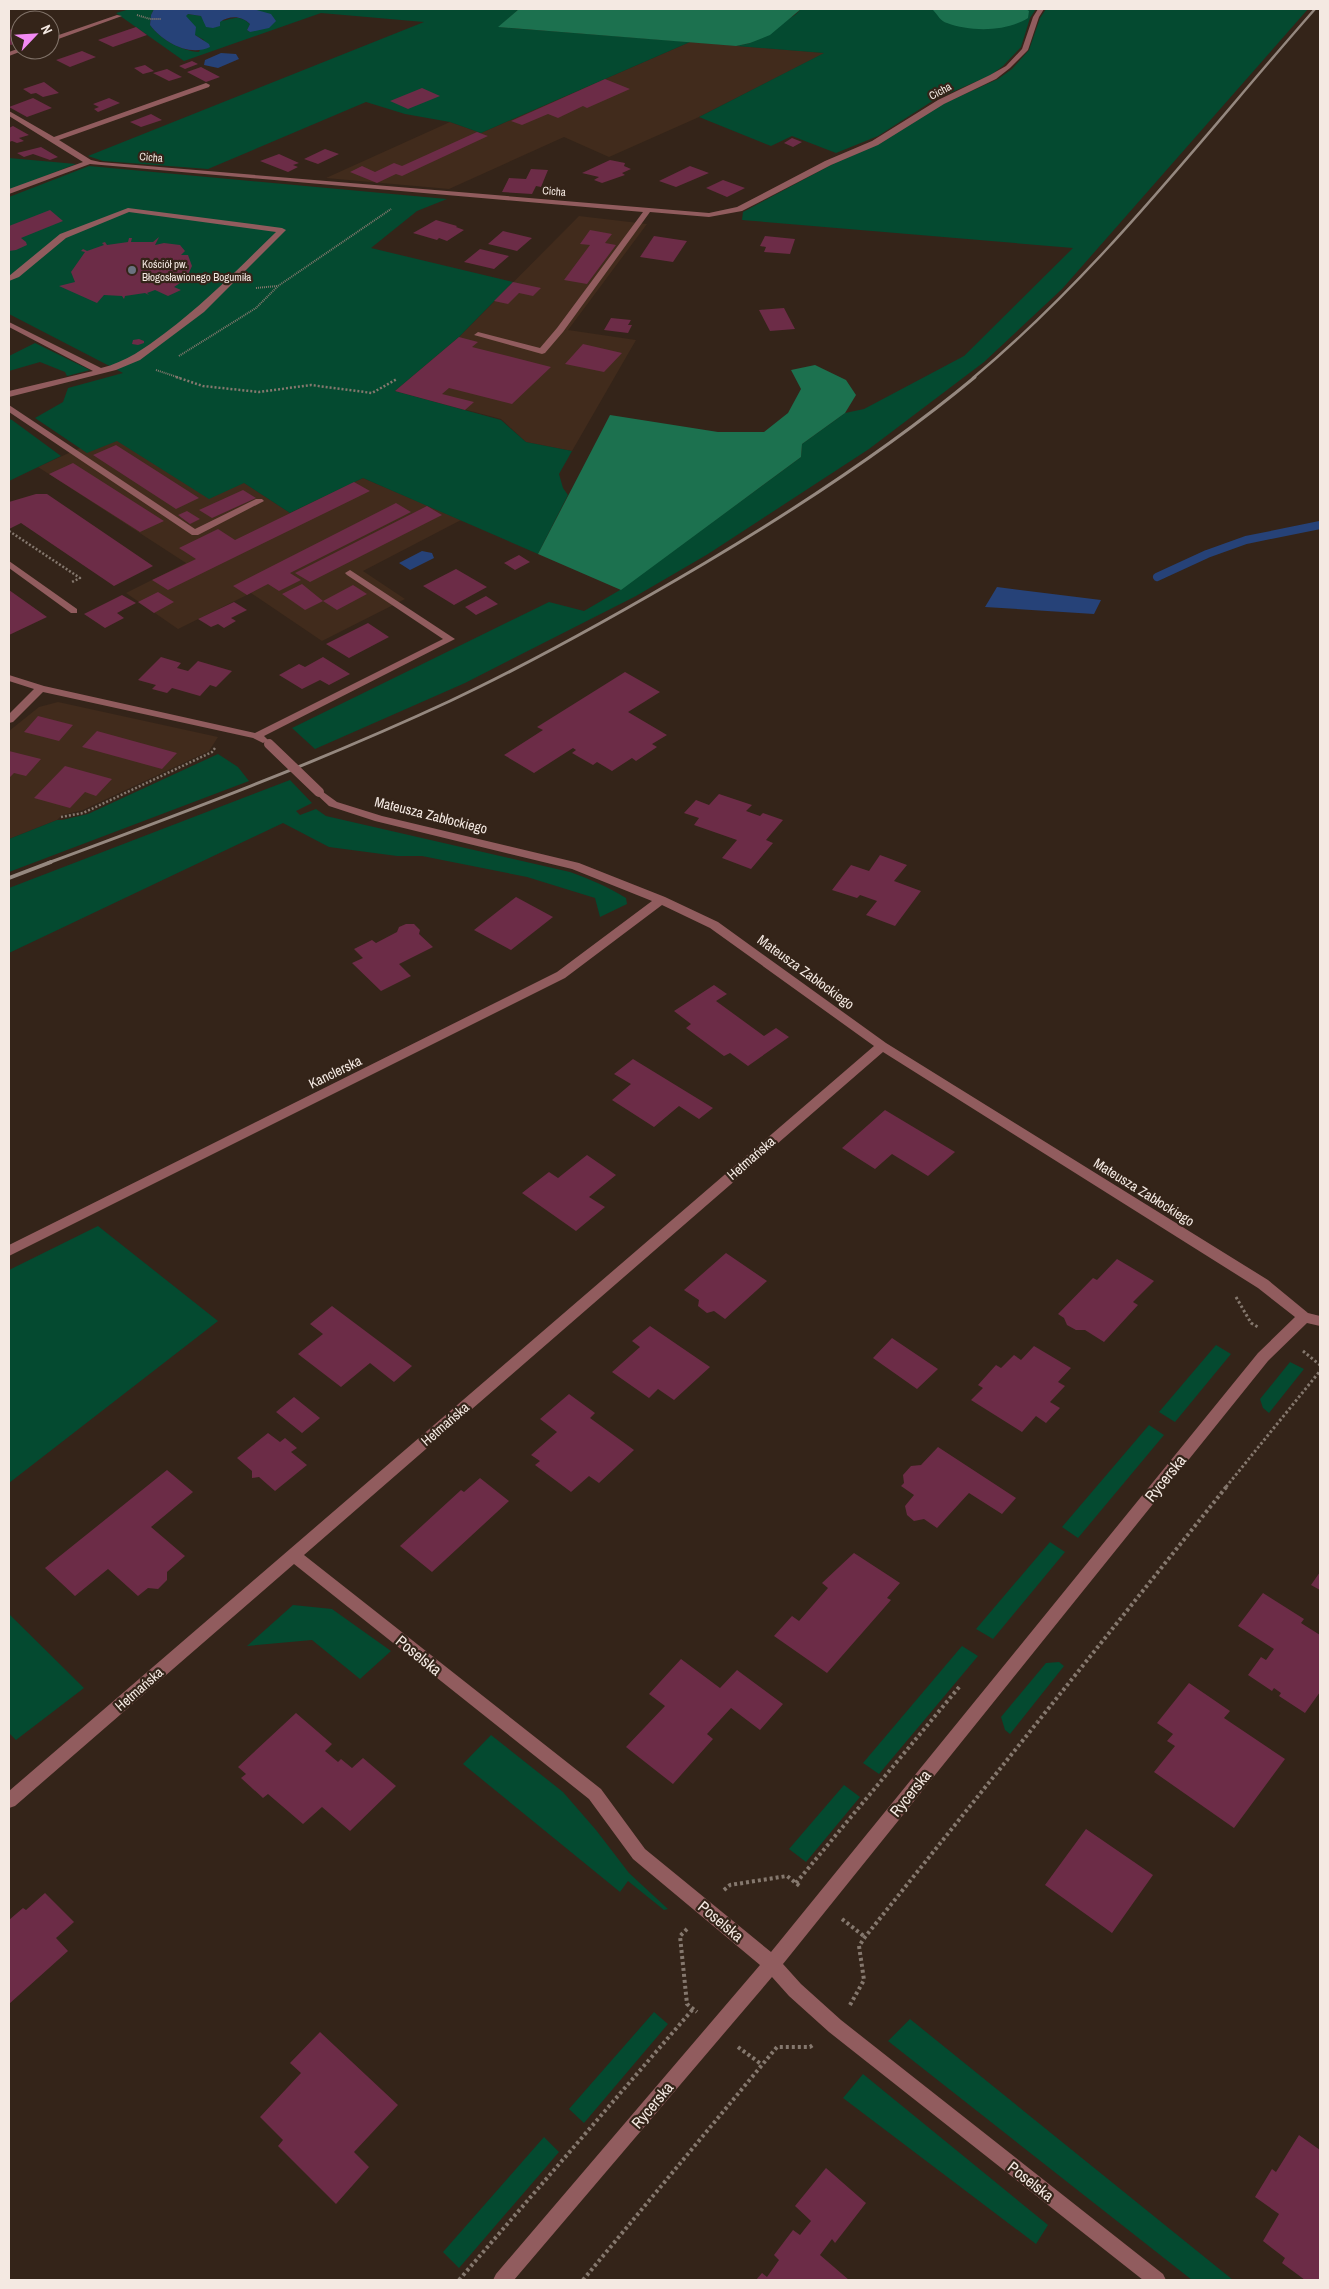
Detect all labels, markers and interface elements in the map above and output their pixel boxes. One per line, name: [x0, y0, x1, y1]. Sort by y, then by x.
north arrow: [10, 10, 60, 60]
text: N: [37, 22, 57, 37]
street label: Cicha: [926, 79, 954, 103]
street label: Cicha: [139, 149, 163, 165]
street label: Cicha: [542, 183, 566, 199]
place label: Kościół pw. Błogosławionego Bogumiła: [142, 257, 251, 284]
marker: Kościół pw. Błogosławionego Bogumiła: [126, 264, 138, 276]
street label: Mateusza Zabłockiego: [373, 792, 489, 838]
street label: Mateusza Zabłockiego: [754, 931, 858, 1013]
street label: Kanclerska: [306, 1051, 365, 1093]
street label: Hetmańska: [723, 1132, 779, 1184]
street label: Mateusza Zabłockiego: [1090, 1154, 1198, 1230]
street label: Hetmańska: [417, 1398, 473, 1450]
street label: Rycerska: [1139, 1449, 1191, 1506]
street label: Poselska: [391, 1630, 447, 1681]
street label: Hetmańska: [111, 1663, 167, 1715]
street label: Rycerska: [884, 1764, 936, 1821]
street label: Poselska: [694, 1895, 749, 1947]
street label: Rycerska: [626, 2076, 678, 2133]
street label: Poselska: [1003, 2156, 1059, 2206]

